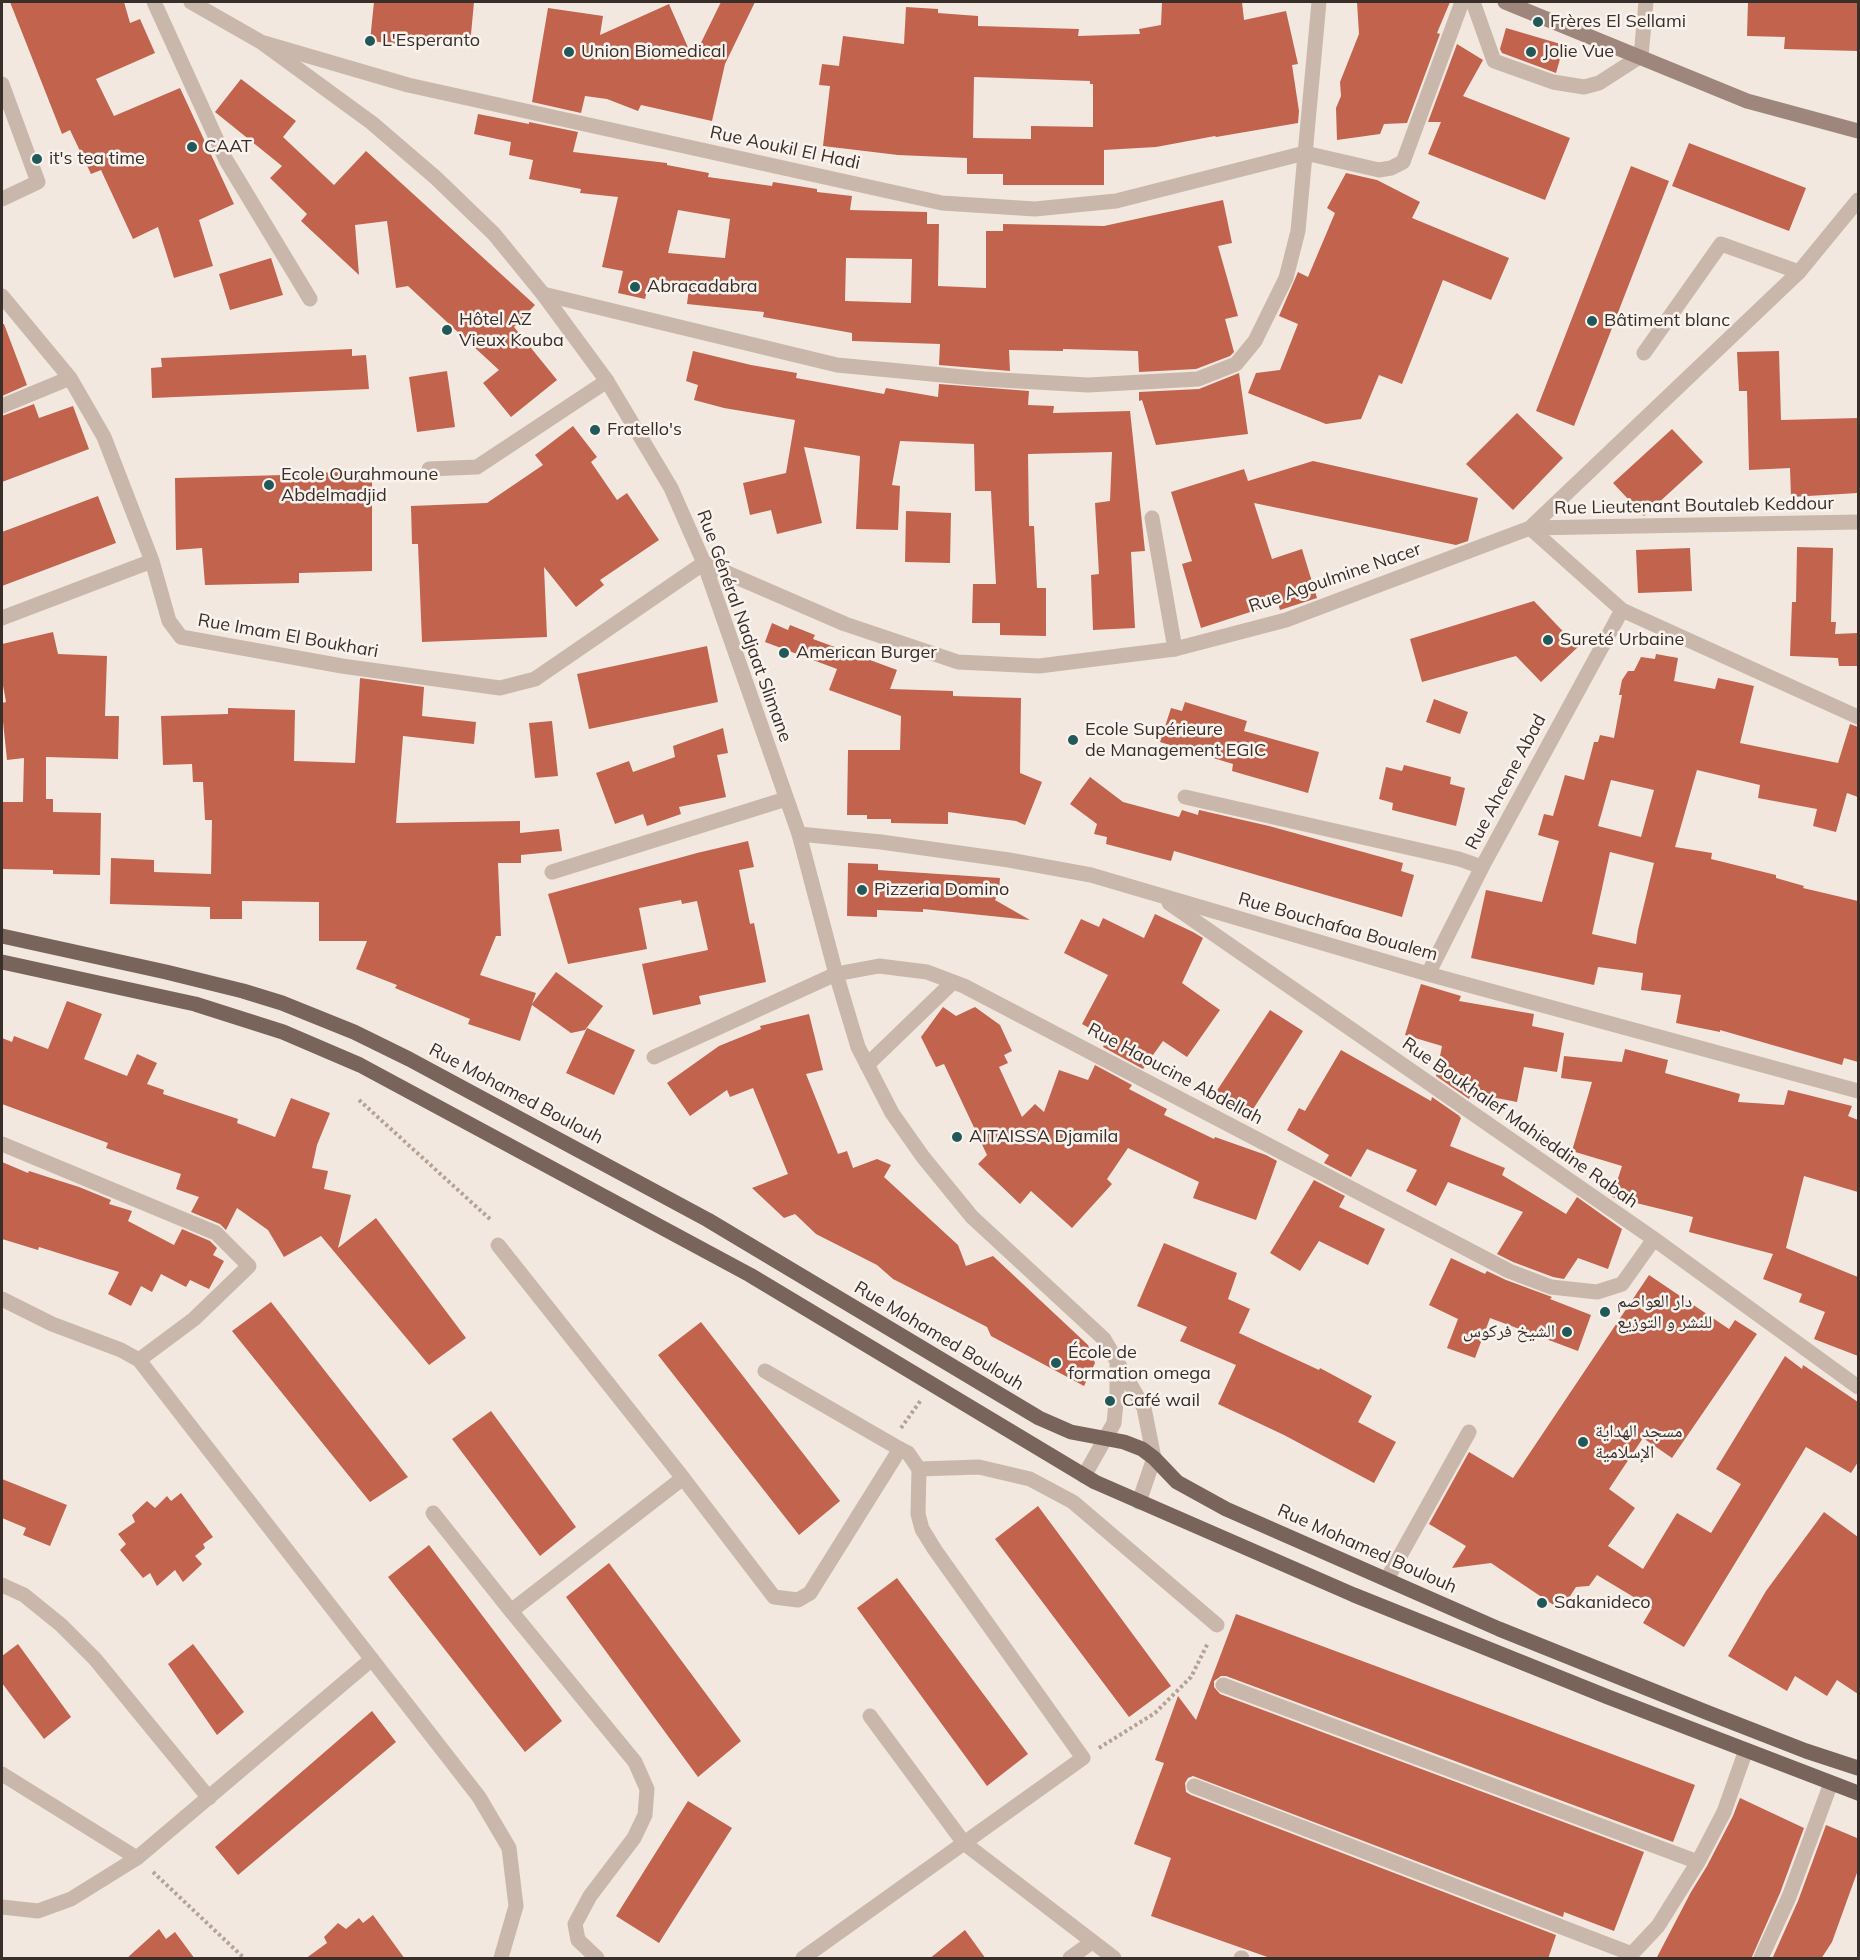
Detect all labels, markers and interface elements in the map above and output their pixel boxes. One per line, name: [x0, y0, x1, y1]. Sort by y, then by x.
place label: Frères El Sellami: [1550, 11, 1686, 33]
marker: Frères El Sellami: [1531, 15, 1545, 29]
place label: L'Esperanto: [382, 30, 480, 52]
marker: L'Esperanto: [363, 34, 377, 48]
place label: Union Biomedical: [581, 41, 726, 63]
place label: Jolie Vue: [1543, 41, 1614, 63]
marker: Union Biomedical: [562, 45, 576, 59]
marker: Jolie Vue: [1524, 45, 1538, 59]
street label: Rue Aoukil El Hadi: [708, 122, 862, 174]
place label: CAAT: [204, 136, 252, 158]
marker: CAAT: [185, 140, 199, 154]
place label: it's tea time: [49, 148, 145, 170]
marker: it's tea time: [30, 152, 44, 166]
place label: Abracadabra: [647, 276, 758, 298]
marker: Abracadabra: [628, 280, 642, 294]
place label: Hôtel AZ Vieux Kouba: [459, 309, 564, 352]
place label: Bâtiment blanc: [1604, 310, 1730, 332]
marker: Bâtiment blanc: [1585, 314, 1599, 328]
marker: Hôtel AZ Vieux Kouba: [440, 323, 454, 337]
place label: Fratello's: [607, 419, 682, 441]
marker: Fratello's: [588, 423, 602, 437]
place label: Ecole Ourahmoune Abdelmadjid: [281, 464, 438, 506]
marker: Ecole Ourahmoune Abdelmadjid: [262, 478, 276, 492]
street label: Rue Lieutenant Boutaleb Keddour: [1554, 493, 1834, 519]
street label: Rue Général Nadjaat Slimane: [692, 507, 796, 745]
street label: Rue Agoulmine Nacer: [1246, 538, 1424, 618]
street label: Rue Imam El Boukhari: [196, 609, 380, 663]
place label: Sureté Urbaine: [1560, 629, 1684, 651]
marker: Sureté Urbaine: [1541, 633, 1555, 647]
place label: American Burger: [796, 642, 937, 664]
marker: American Burger: [777, 646, 791, 660]
street label: Rue Ahcene Abad: [1461, 711, 1551, 853]
place label: Ecole Supérieure de Management EGIC: [1085, 719, 1266, 762]
marker: Ecole Supérieure de Management EGIC: [1066, 733, 1080, 747]
place label: Pizzeria Domino: [874, 879, 1009, 901]
marker: Pizzeria Domino: [855, 883, 869, 897]
street label: Rue Bouchafaa Boualem: [1236, 888, 1440, 966]
street label: Rue Haoucine Abdellah: [1084, 1019, 1266, 1129]
street label: Rue Boukhalef Mahieddine Rabah: [1398, 1033, 1642, 1213]
street label: Rue Mohamed Boulouh: [425, 1039, 607, 1149]
place label: AITAISSA Djamila: [969, 1126, 1118, 1148]
marker: AITAISSA Djamila: [950, 1130, 964, 1144]
street label: Rue Mohamed Boulouh: [850, 1277, 1028, 1395]
place label: دار العواصم للنشر و التوزيع: [1617, 1291, 1712, 1334]
marker: دار العواصم للنشر و التوزيع: [1598, 1305, 1612, 1319]
place label: الشيخ فركوس: [1463, 1321, 1555, 1343]
marker: الشيخ فركوس: [1560, 1325, 1574, 1339]
place label: École de formation omega: [1068, 1342, 1211, 1384]
marker: École de formation omega: [1049, 1356, 1063, 1370]
place label: Café wail: [1122, 1390, 1200, 1412]
marker: Café wail: [1103, 1394, 1117, 1408]
place label: مسجد الهداية الإسلامية: [1595, 1421, 1682, 1464]
marker: مسجد الهداية الإسلامية: [1576, 1435, 1590, 1449]
street label: Rue Mohamed Boulouh: [1274, 1500, 1460, 1598]
place label: Sakanideco: [1554, 1592, 1650, 1614]
marker: Sakanideco: [1535, 1596, 1549, 1610]

